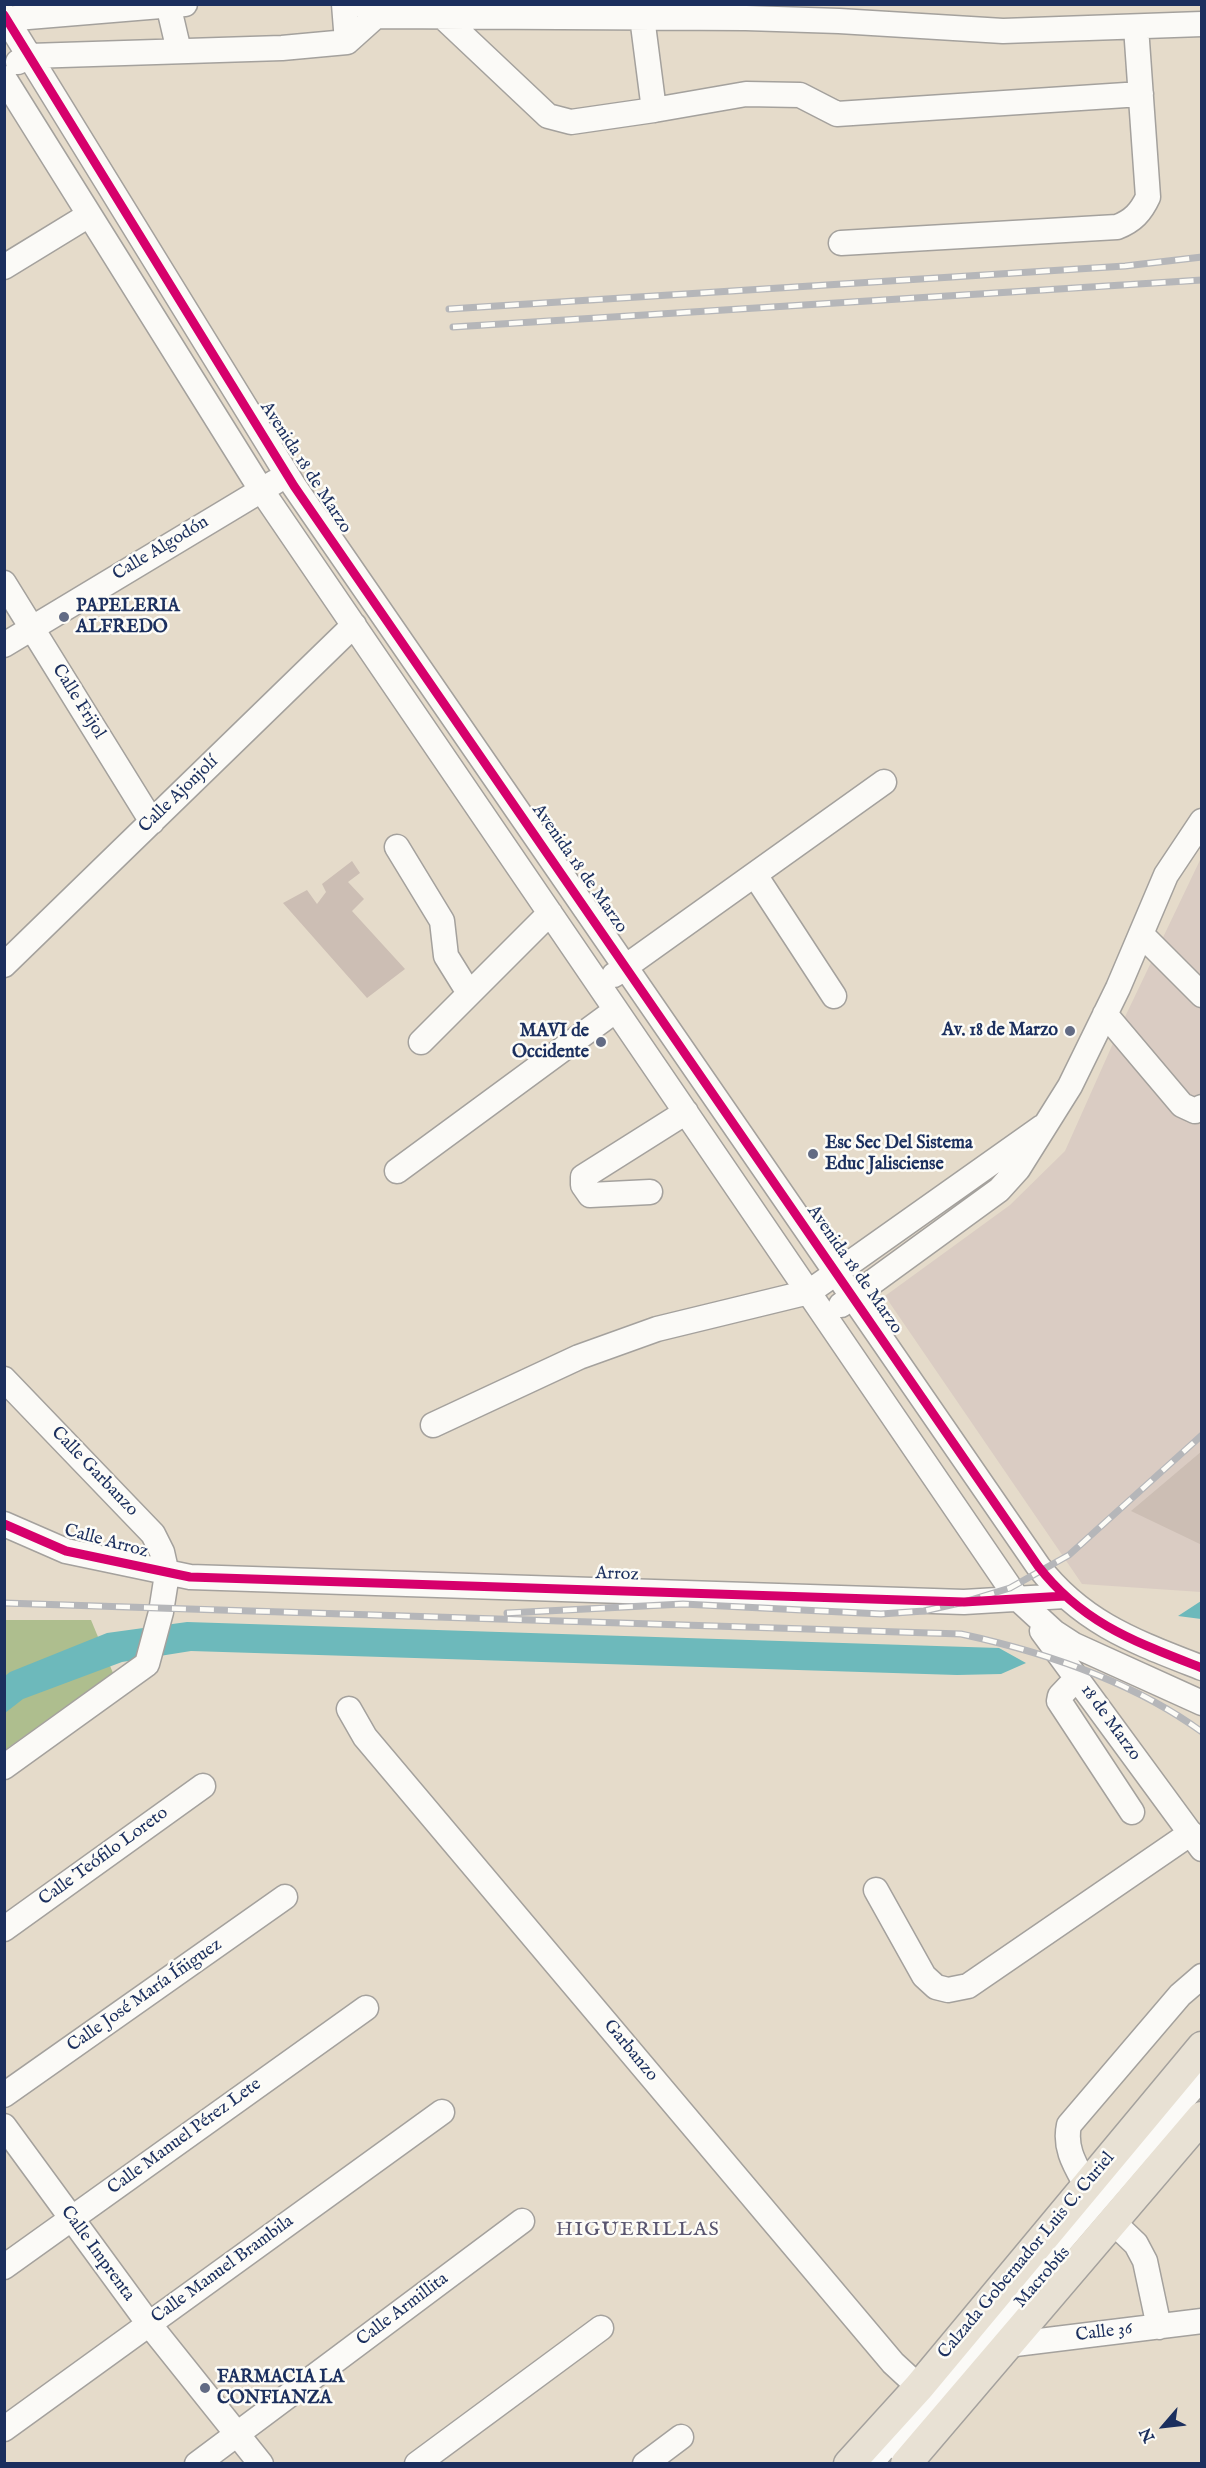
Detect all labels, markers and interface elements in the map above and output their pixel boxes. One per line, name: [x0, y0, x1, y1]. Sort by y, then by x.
street label: Avenida 18 de Marzo: [254, 398, 356, 538]
street label: Calle Algodón: [109, 512, 213, 586]
place label: PAPELERIA ALFREDO: [76, 596, 180, 638]
marker: PAPELERIA ALFREDO: [57, 610, 71, 624]
street label: Calle Frijol: [47, 661, 109, 743]
street label: Calle Ajonjolí: [135, 752, 223, 838]
street label: Avenida 18 de Marzo: [526, 800, 632, 938]
place label: Av. 18 de Marzo: [942, 1020, 1058, 1042]
place label: MAVI de Occidente: [512, 1021, 589, 1064]
marker: Av. 18 de Marzo: [1063, 1024, 1077, 1038]
marker: MAVI de Occidente: [594, 1035, 608, 1049]
place label: Esc Sec Del Sistema Educ Jalisciense: [825, 1133, 973, 1176]
marker: Esc Sec Del Sistema Educ Jalisciense: [806, 1147, 820, 1161]
street label: Avenida 18 de Marzo: [801, 1201, 907, 1339]
street label: Calle Garbanzo: [46, 1423, 142, 1521]
street label: Calle Arroz: [62, 1520, 150, 1564]
street label: Arroz: [595, 1563, 639, 1587]
street label: 18 de Marzo: [1075, 1681, 1145, 1765]
street label: Calle Teófilo Loreto: [35, 1803, 173, 1911]
street label: Calle José María Íñiguez: [64, 1935, 226, 2057]
street label: Garbanzo: [598, 2016, 662, 2086]
street label: Calle Manuel Pérez Lete: [104, 2074, 266, 2200]
street label: Calzada Gobernador Luis C. Curiel: [934, 2148, 1120, 2364]
street label: Calle Imprenta: [55, 2202, 139, 2306]
street label: Calle Manuel Brambila: [148, 2211, 298, 2329]
district label: HIGUERILLAS: [556, 2219, 720, 2243]
street label: Macrobús: [1011, 2243, 1075, 2313]
street label: Calle Armillita: [353, 2269, 453, 2351]
street label: Calle 36: [1074, 2319, 1134, 2347]
place label: FARMACIA LA CONFIANZA: [217, 2367, 344, 2410]
marker: FARMACIA LA CONFIANZA: [198, 2381, 212, 2395]
north arrow: [1134, 2396, 1194, 2456]
text: N: [1136, 2424, 1160, 2445]

